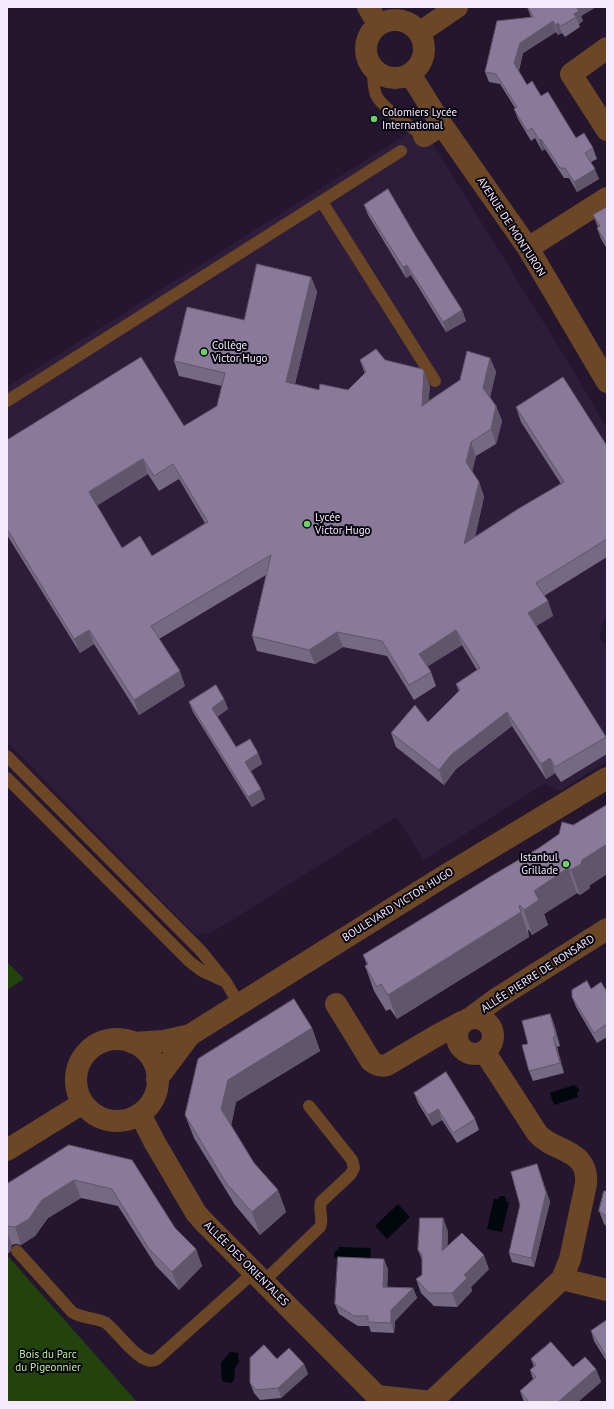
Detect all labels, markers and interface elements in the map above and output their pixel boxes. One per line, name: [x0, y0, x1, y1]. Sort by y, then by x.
place label: Colomiers Lycée International: [382, 106, 457, 132]
marker: Colomiers Lycée International: [369, 114, 379, 124]
street label: AVENUE DE MONTURON: [474, 175, 548, 279]
place label: Collège Victor Hugo: [212, 339, 267, 365]
marker: Collège Victor Hugo: [199, 347, 209, 357]
place label: Lycée Victor Hugo: [315, 511, 370, 537]
marker: Lycée Victor Hugo: [302, 519, 312, 529]
place label: Istanbul Grillade: [520, 851, 558, 877]
marker: Istanbul Grillade: [561, 859, 571, 869]
street label: BOULEVARD VICTOR HUGO: [340, 865, 456, 945]
street label: ALLÉE PIERRE DE RONSARD: [479, 932, 597, 1016]
street label: ALLÉE DES ORIENTALES: [201, 1219, 291, 1309]
park label: Bois du Parc du Pigeonnier: [15, 1348, 81, 1374]

